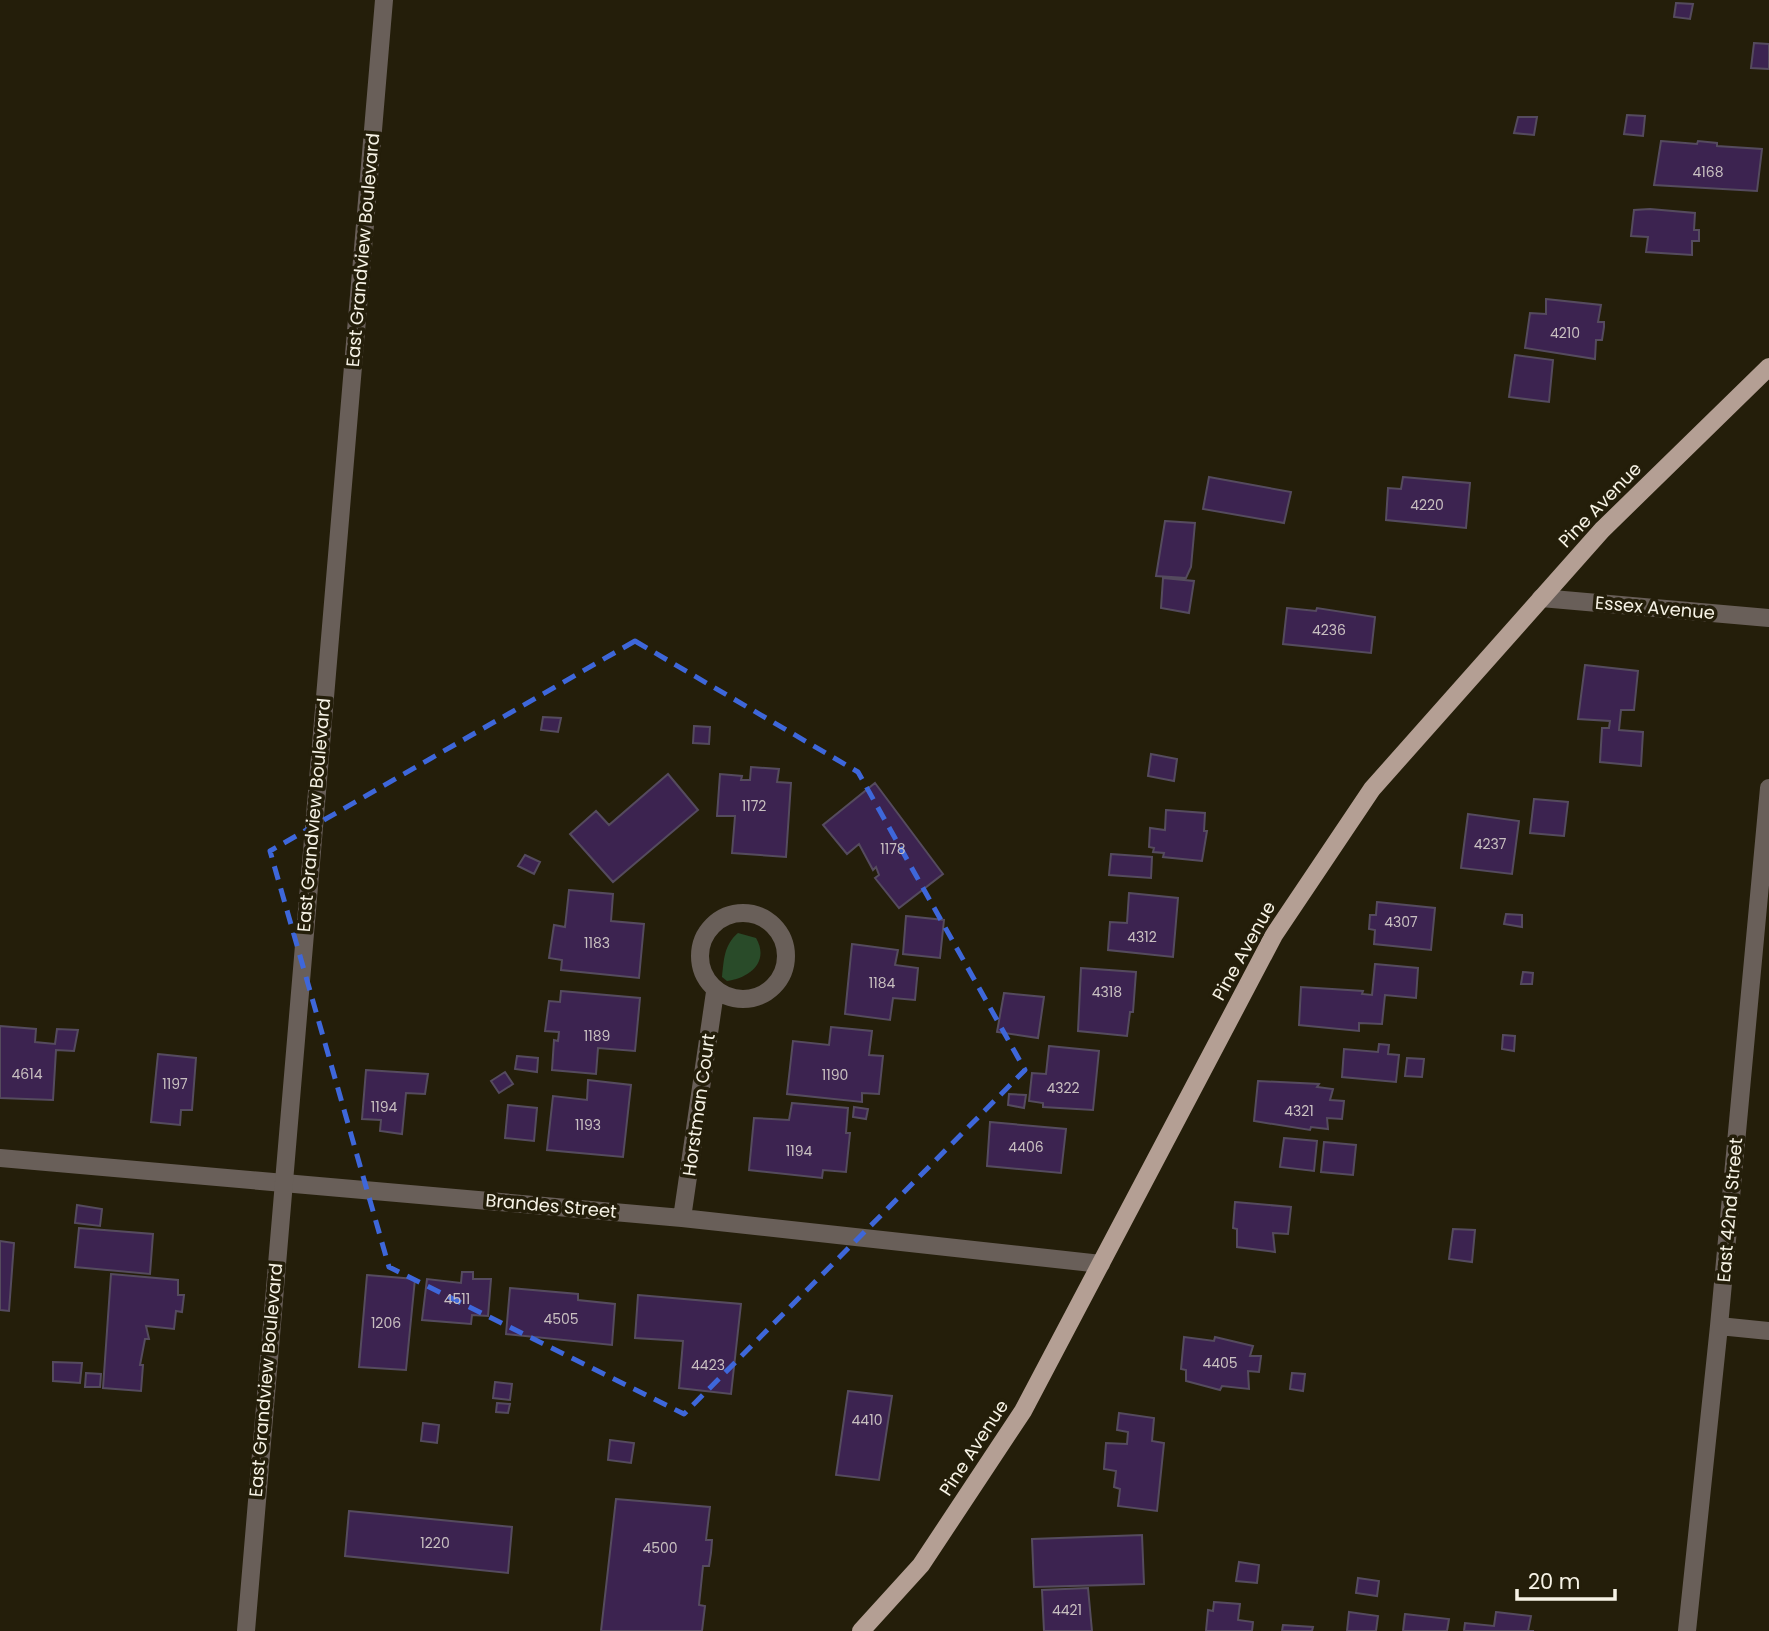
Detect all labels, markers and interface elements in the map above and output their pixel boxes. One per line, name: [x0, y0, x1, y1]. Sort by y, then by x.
street label: East Grandview Boulevard: [340, 132, 385, 368]
house number: 4168: [1692, 162, 1724, 182]
house number: 4210: [1550, 323, 1580, 343]
street label: Pine Avenue: [1552, 456, 1647, 553]
house number: 4220: [1410, 495, 1444, 515]
street label: Essex Avenue: [1594, 590, 1716, 625]
house number: 4236: [1312, 620, 1346, 640]
street label: East Grandview Boulevard: [291, 697, 336, 933]
house number: 1172: [742, 796, 766, 816]
house number: 4237: [1474, 834, 1507, 854]
house number: 1178: [880, 839, 906, 859]
street label: Pine Avenue: [1206, 897, 1281, 1005]
house number: 4307: [1384, 912, 1418, 932]
house number: 4312: [1127, 927, 1157, 947]
house number: 1183: [584, 933, 610, 953]
house number: 1184: [869, 973, 895, 993]
house number: 4318: [1092, 982, 1122, 1002]
house number: 1189: [584, 1026, 610, 1046]
street label: Horstman Court: [676, 1032, 721, 1178]
house number: 4614: [12, 1064, 43, 1084]
house number: 1190: [822, 1065, 848, 1085]
house number: 1197: [162, 1074, 188, 1094]
house number: 4322: [1046, 1078, 1080, 1098]
house number: 1194: [371, 1097, 397, 1117]
house number: 4321: [1284, 1101, 1314, 1121]
house number: 1193: [575, 1115, 601, 1135]
house number: 4406: [1008, 1137, 1044, 1157]
street label: East 42nd Street: [1711, 1137, 1748, 1283]
house number: 1194: [786, 1141, 812, 1161]
street label: Brandes Street: [484, 1187, 618, 1224]
street label: East Grandview Boulevard: [243, 1262, 288, 1498]
house number: 4511: [444, 1289, 470, 1309]
house number: 4505: [543, 1309, 579, 1329]
house number: 1206: [371, 1313, 401, 1333]
house number: 4405: [1202, 1353, 1238, 1373]
house number: 4423: [691, 1355, 725, 1375]
street label: Pine Avenue: [933, 1395, 1014, 1501]
house number: 4410: [852, 1410, 882, 1430]
house number: 1220: [420, 1533, 450, 1553]
house number: 4500: [642, 1538, 678, 1558]
scale bar: [1517, 1558, 1615, 1602]
text: 20 m: [1528, 1567, 1581, 1596]
house number: 4421: [1052, 1600, 1082, 1620]

